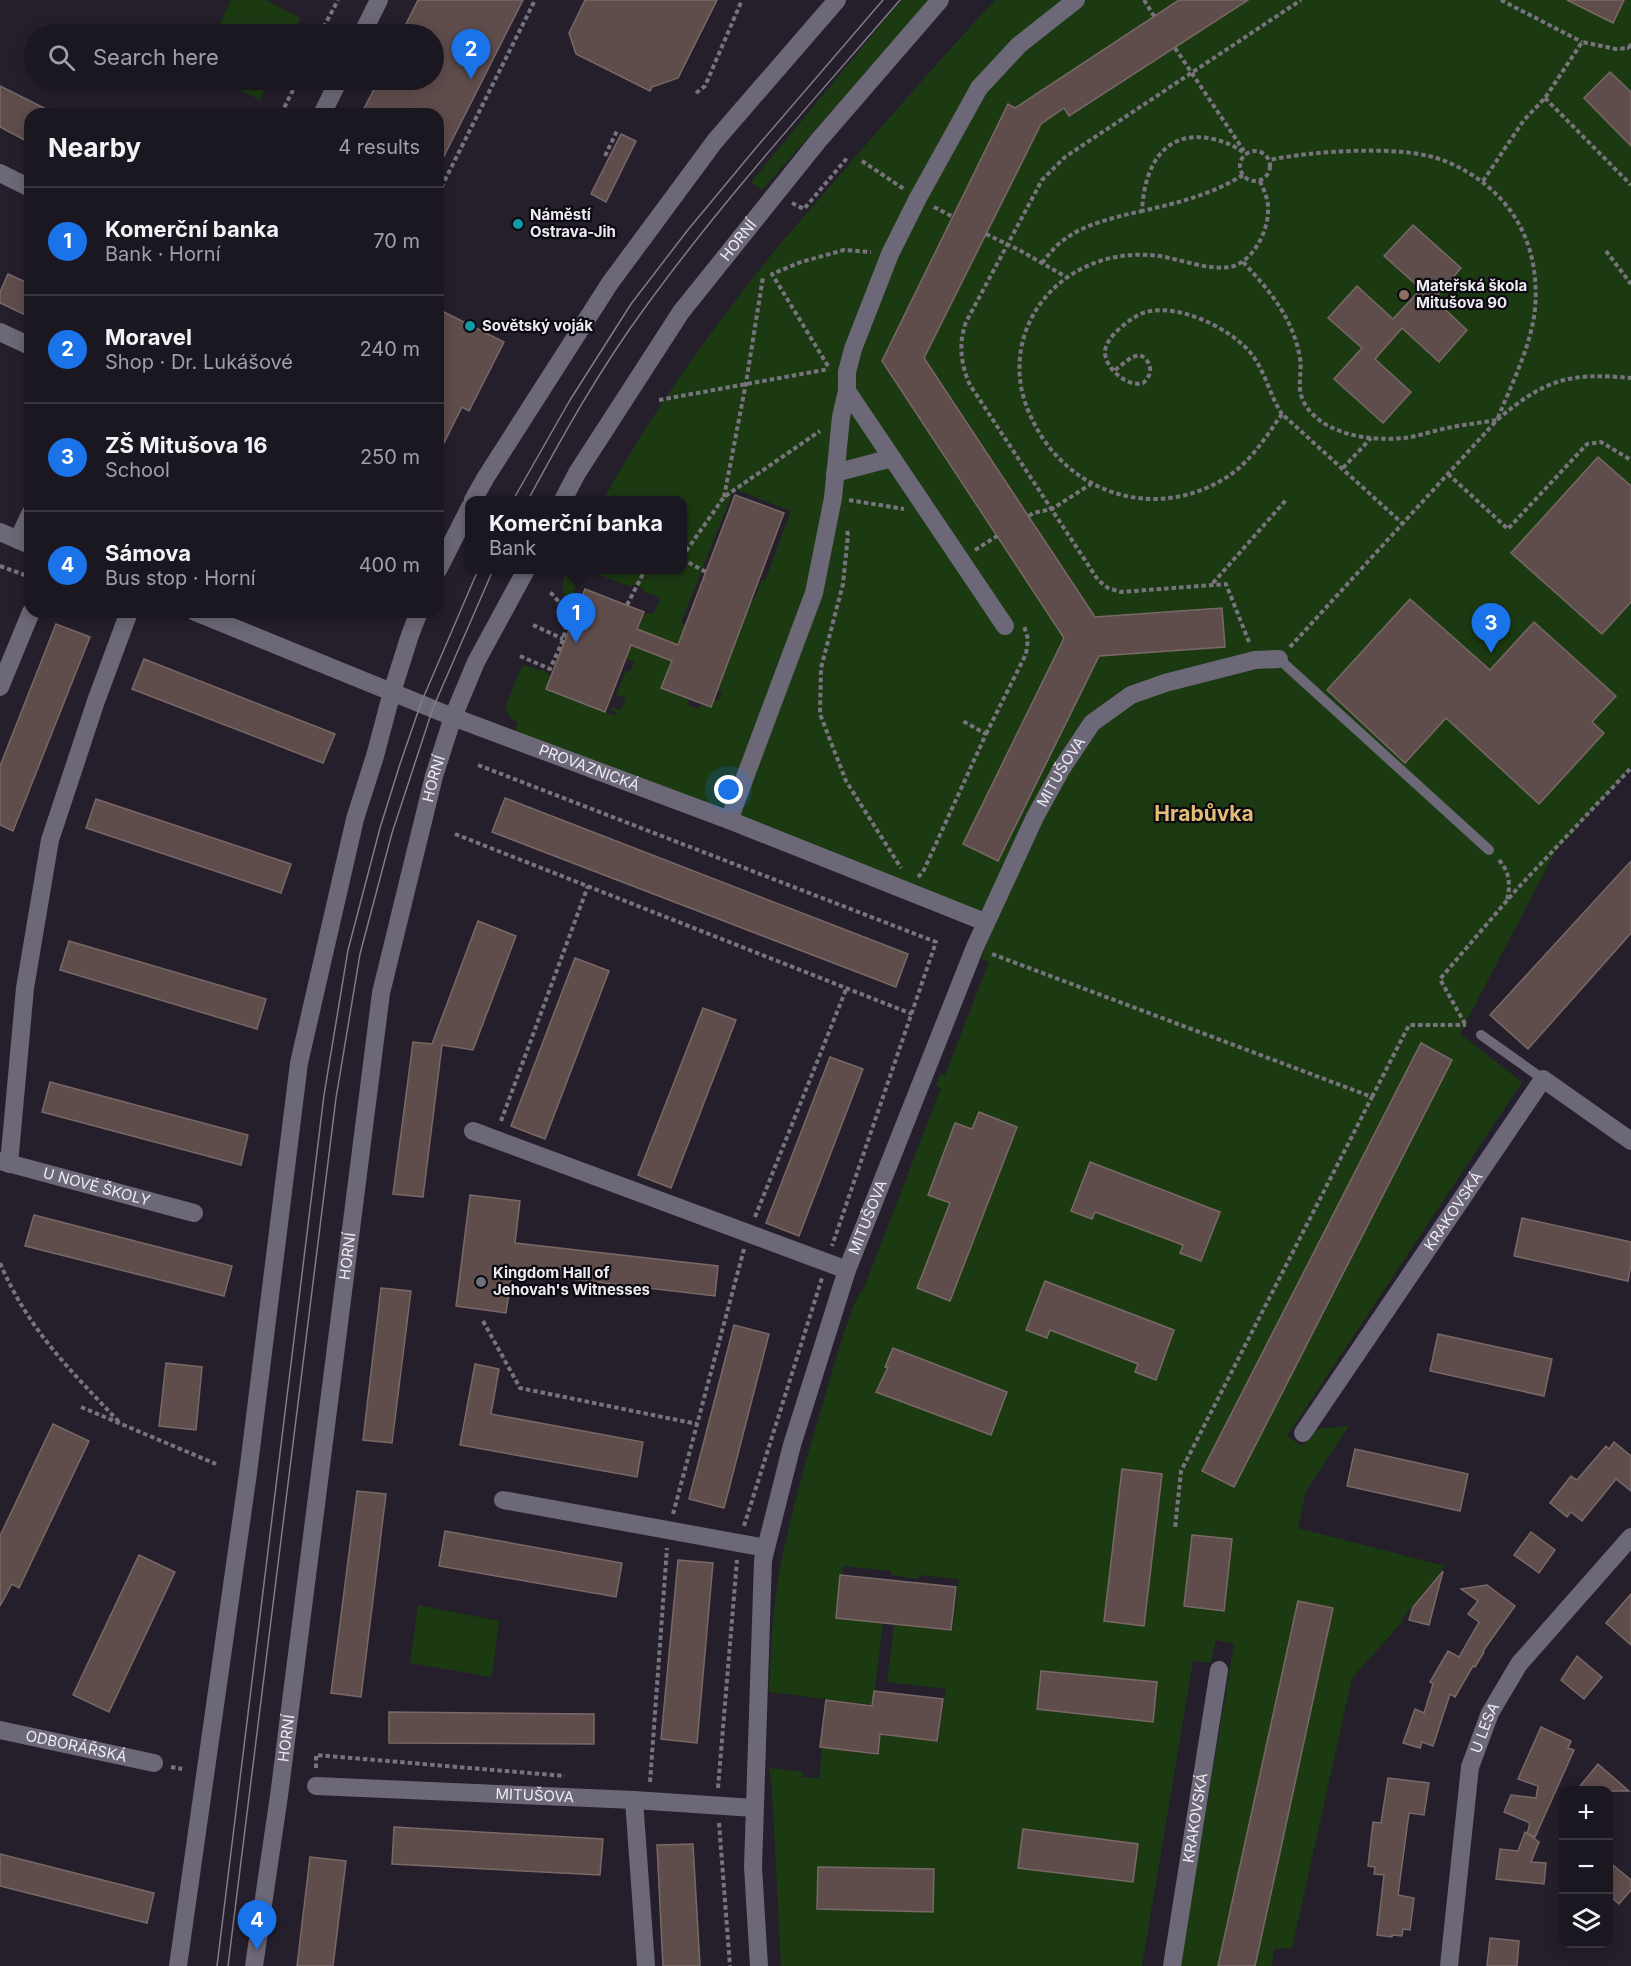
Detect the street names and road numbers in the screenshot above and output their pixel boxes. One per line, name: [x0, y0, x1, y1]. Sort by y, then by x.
street label: HORNÍ: [716, 215, 760, 264]
street label: MITUŠOVA: [1032, 733, 1089, 810]
street label: PROVAZNICKÁ: [536, 740, 642, 795]
street label: HORNÍ: [418, 753, 449, 804]
street label: U NOVÉ ŠKOLY: [41, 1163, 152, 1210]
street label: KRAKOVSKÁ: [1420, 1168, 1486, 1254]
street label: MITUŠOVA: [844, 1177, 891, 1257]
street label: HORNÍ: [335, 1231, 360, 1281]
street label: U LESA: [1466, 1699, 1503, 1756]
street label: HORNÍ: [273, 1713, 298, 1763]
street label: ODBORÁŘSKÁ: [24, 1726, 129, 1766]
street label: KRAKOVSKÁ: [1179, 1771, 1212, 1864]
street label: MITUŠOVA: [495, 1784, 575, 1806]

